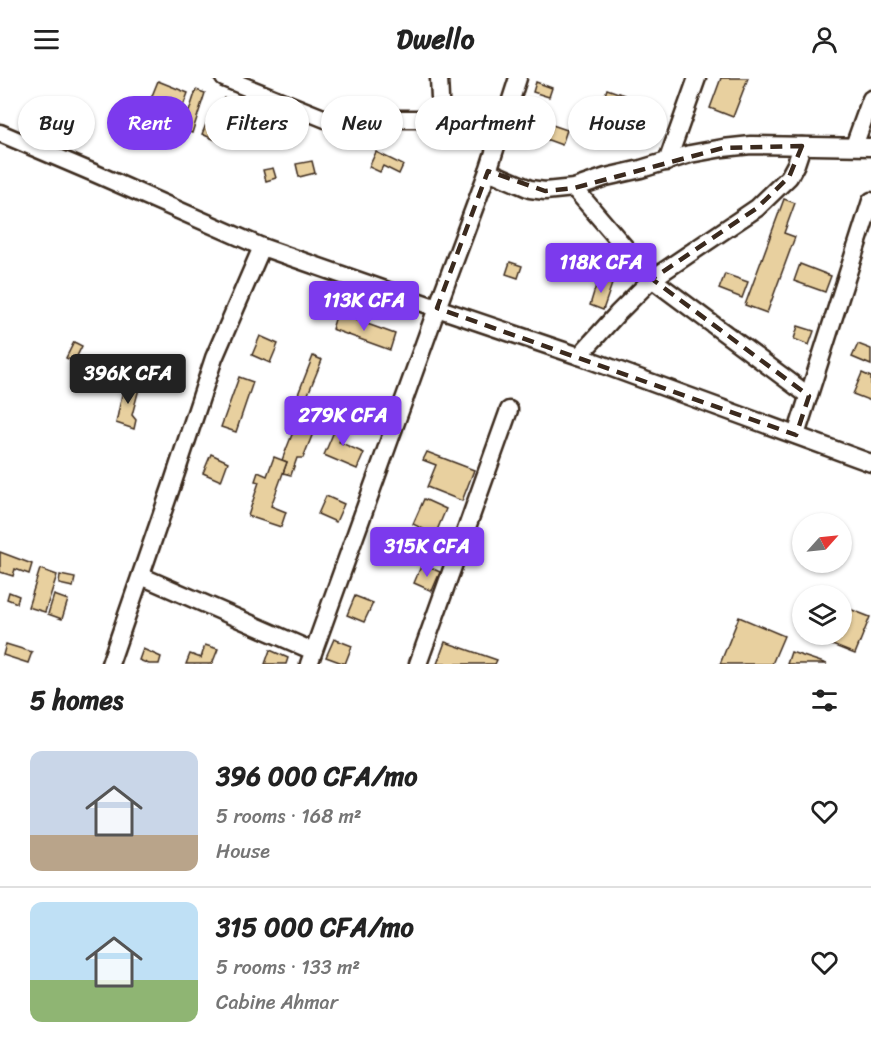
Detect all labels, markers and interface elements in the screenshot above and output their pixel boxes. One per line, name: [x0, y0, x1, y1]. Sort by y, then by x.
text: Dwello: [397, 15, 474, 63]
icon: menu: [30, 23, 63, 56]
icon: person: [808, 23, 841, 56]
chip: Buy: [18, 96, 95, 150]
chip: Rent: [107, 96, 193, 150]
chip: Filters: [205, 96, 309, 150]
chip: New: [321, 96, 403, 150]
chip: Apartment: [415, 96, 556, 150]
chip: House: [568, 96, 667, 150]
pin: 118K CFA: [539, 243, 663, 294]
text: 118K CFA: [559, 245, 643, 280]
pin: 113K CFA: [302, 281, 426, 332]
text: 113K CFA: [323, 283, 405, 318]
pin: 396K CFA: [66, 354, 190, 405]
text: 396K CFA: [84, 356, 172, 391]
pin: 279K CFA: [281, 396, 405, 447]
text: 279K CFA: [298, 398, 388, 433]
north arrow: [792, 513, 852, 573]
map controls: [792, 513, 852, 645]
pin: 315K CFA: [365, 527, 489, 578]
text: 315K CFA: [384, 529, 470, 564]
button: layers: [792, 585, 852, 645]
text: 5 homes: [30, 677, 123, 723]
icon: filters: [808, 684, 841, 717]
text: 396 000 CFA/mo: [216, 753, 417, 799]
icon: home: [78, 775, 150, 847]
icon: heart: [808, 795, 841, 828]
text: 5 rooms · 168 m²: [216, 799, 362, 834]
text: House: [216, 834, 270, 869]
text: 315 000 CFA/mo: [216, 904, 414, 950]
icon: home: [78, 926, 150, 998]
icon: heart: [808, 946, 841, 979]
text: 5 rooms · 133 m²: [216, 950, 360, 985]
text: Cabine Ahmar: [216, 985, 338, 1020]

